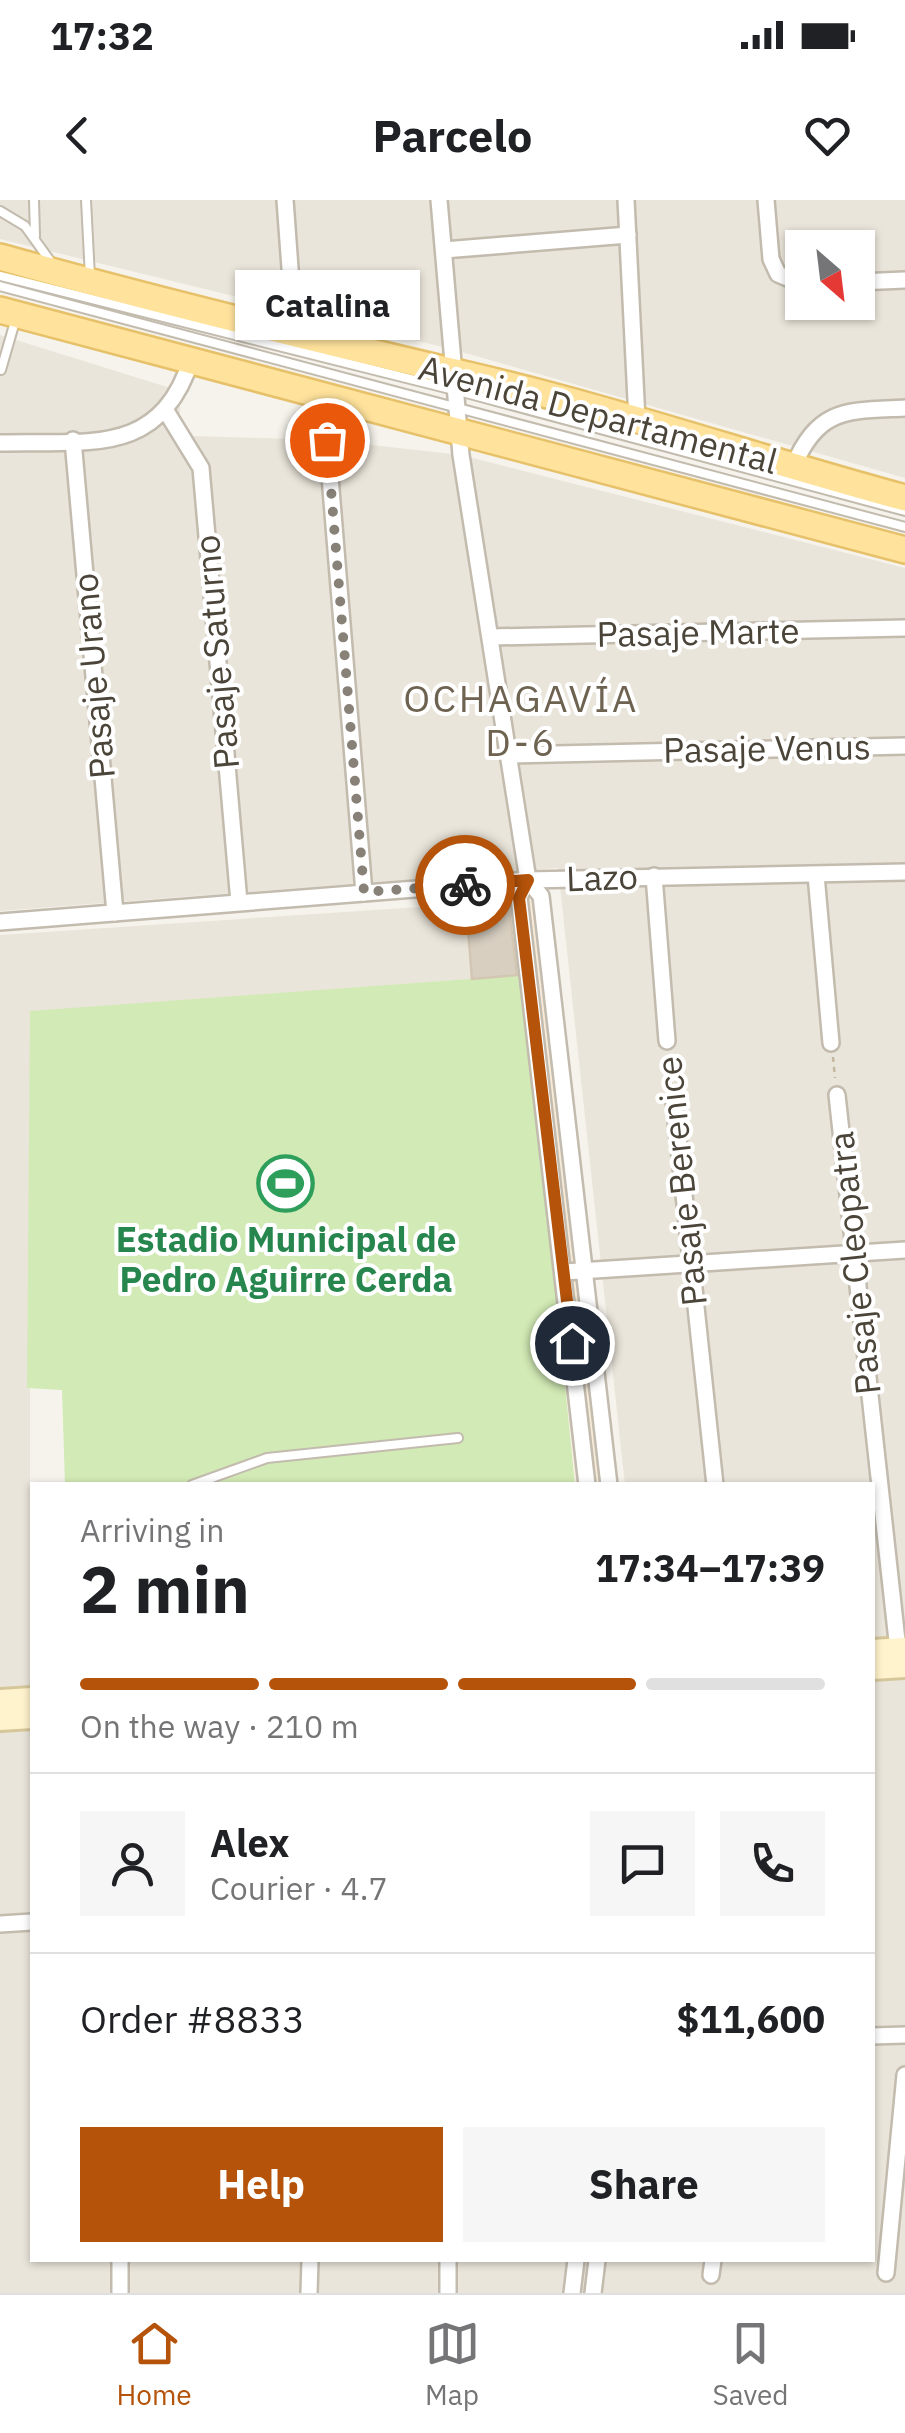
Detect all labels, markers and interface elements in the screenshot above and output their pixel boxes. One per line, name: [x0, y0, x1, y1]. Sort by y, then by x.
text: 17:32: [50, 11, 154, 60]
text: Parcelo: [373, 106, 532, 164]
icon: back: [50, 108, 105, 163]
icon: heart: [800, 108, 855, 163]
north arrow: [785, 230, 875, 320]
map controls: [785, 230, 875, 320]
callout: Catalina: [235, 270, 420, 340]
text: Catalina: [265, 284, 390, 326]
street label: Avenida Departamental: [414, 344, 783, 484]
pin: [285, 398, 370, 483]
icon: bag: [300, 413, 355, 468]
street label: Pasaje Saturno: [183, 533, 249, 771]
street label: Pasaje Urano: [61, 571, 125, 781]
street label: Pasaje Marte: [596, 607, 800, 657]
district label: OCHAGAVÍA D-6: [403, 673, 639, 766]
street label: Pasaje Venus: [663, 723, 871, 773]
courier: [415, 835, 515, 935]
street label: Lazo: [565, 853, 639, 901]
icon: bike: [438, 858, 493, 913]
street label: Pasaje Berenice: [645, 1054, 717, 1308]
street label: Pasaje Cleopatra: [817, 1129, 891, 1397]
sports icon: Estadio Municipal de Pedro Aguirre Cerda: [256, 1154, 316, 1214]
place label: Estadio Municipal de Pedro Aguirre Cerda: [116, 1216, 456, 1302]
pin: [530, 1301, 615, 1386]
icon: home: [545, 1316, 600, 1371]
text: Arriving in: [80, 1509, 225, 1551]
text: 17:34–17:39: [595, 1543, 825, 1592]
text: 2 min: [80, 1546, 250, 1631]
text: On the way · 210 m: [80, 1705, 359, 1747]
button: person: [80, 1811, 185, 1916]
button: chat: [590, 1811, 695, 1916]
button: phone: [720, 1811, 825, 1916]
text: Alex: [210, 1818, 290, 1867]
text: Courier · 4.7: [210, 1867, 388, 1909]
text: Order #8833: [80, 1994, 305, 2043]
text: $11,600: [676, 1994, 825, 2043]
button: Help: [80, 2127, 443, 2242]
button: Share: [463, 2127, 825, 2242]
tab: Home: [116, 2316, 192, 2413]
tab: Map: [425, 2316, 480, 2413]
tab: Saved: [712, 2316, 789, 2413]

